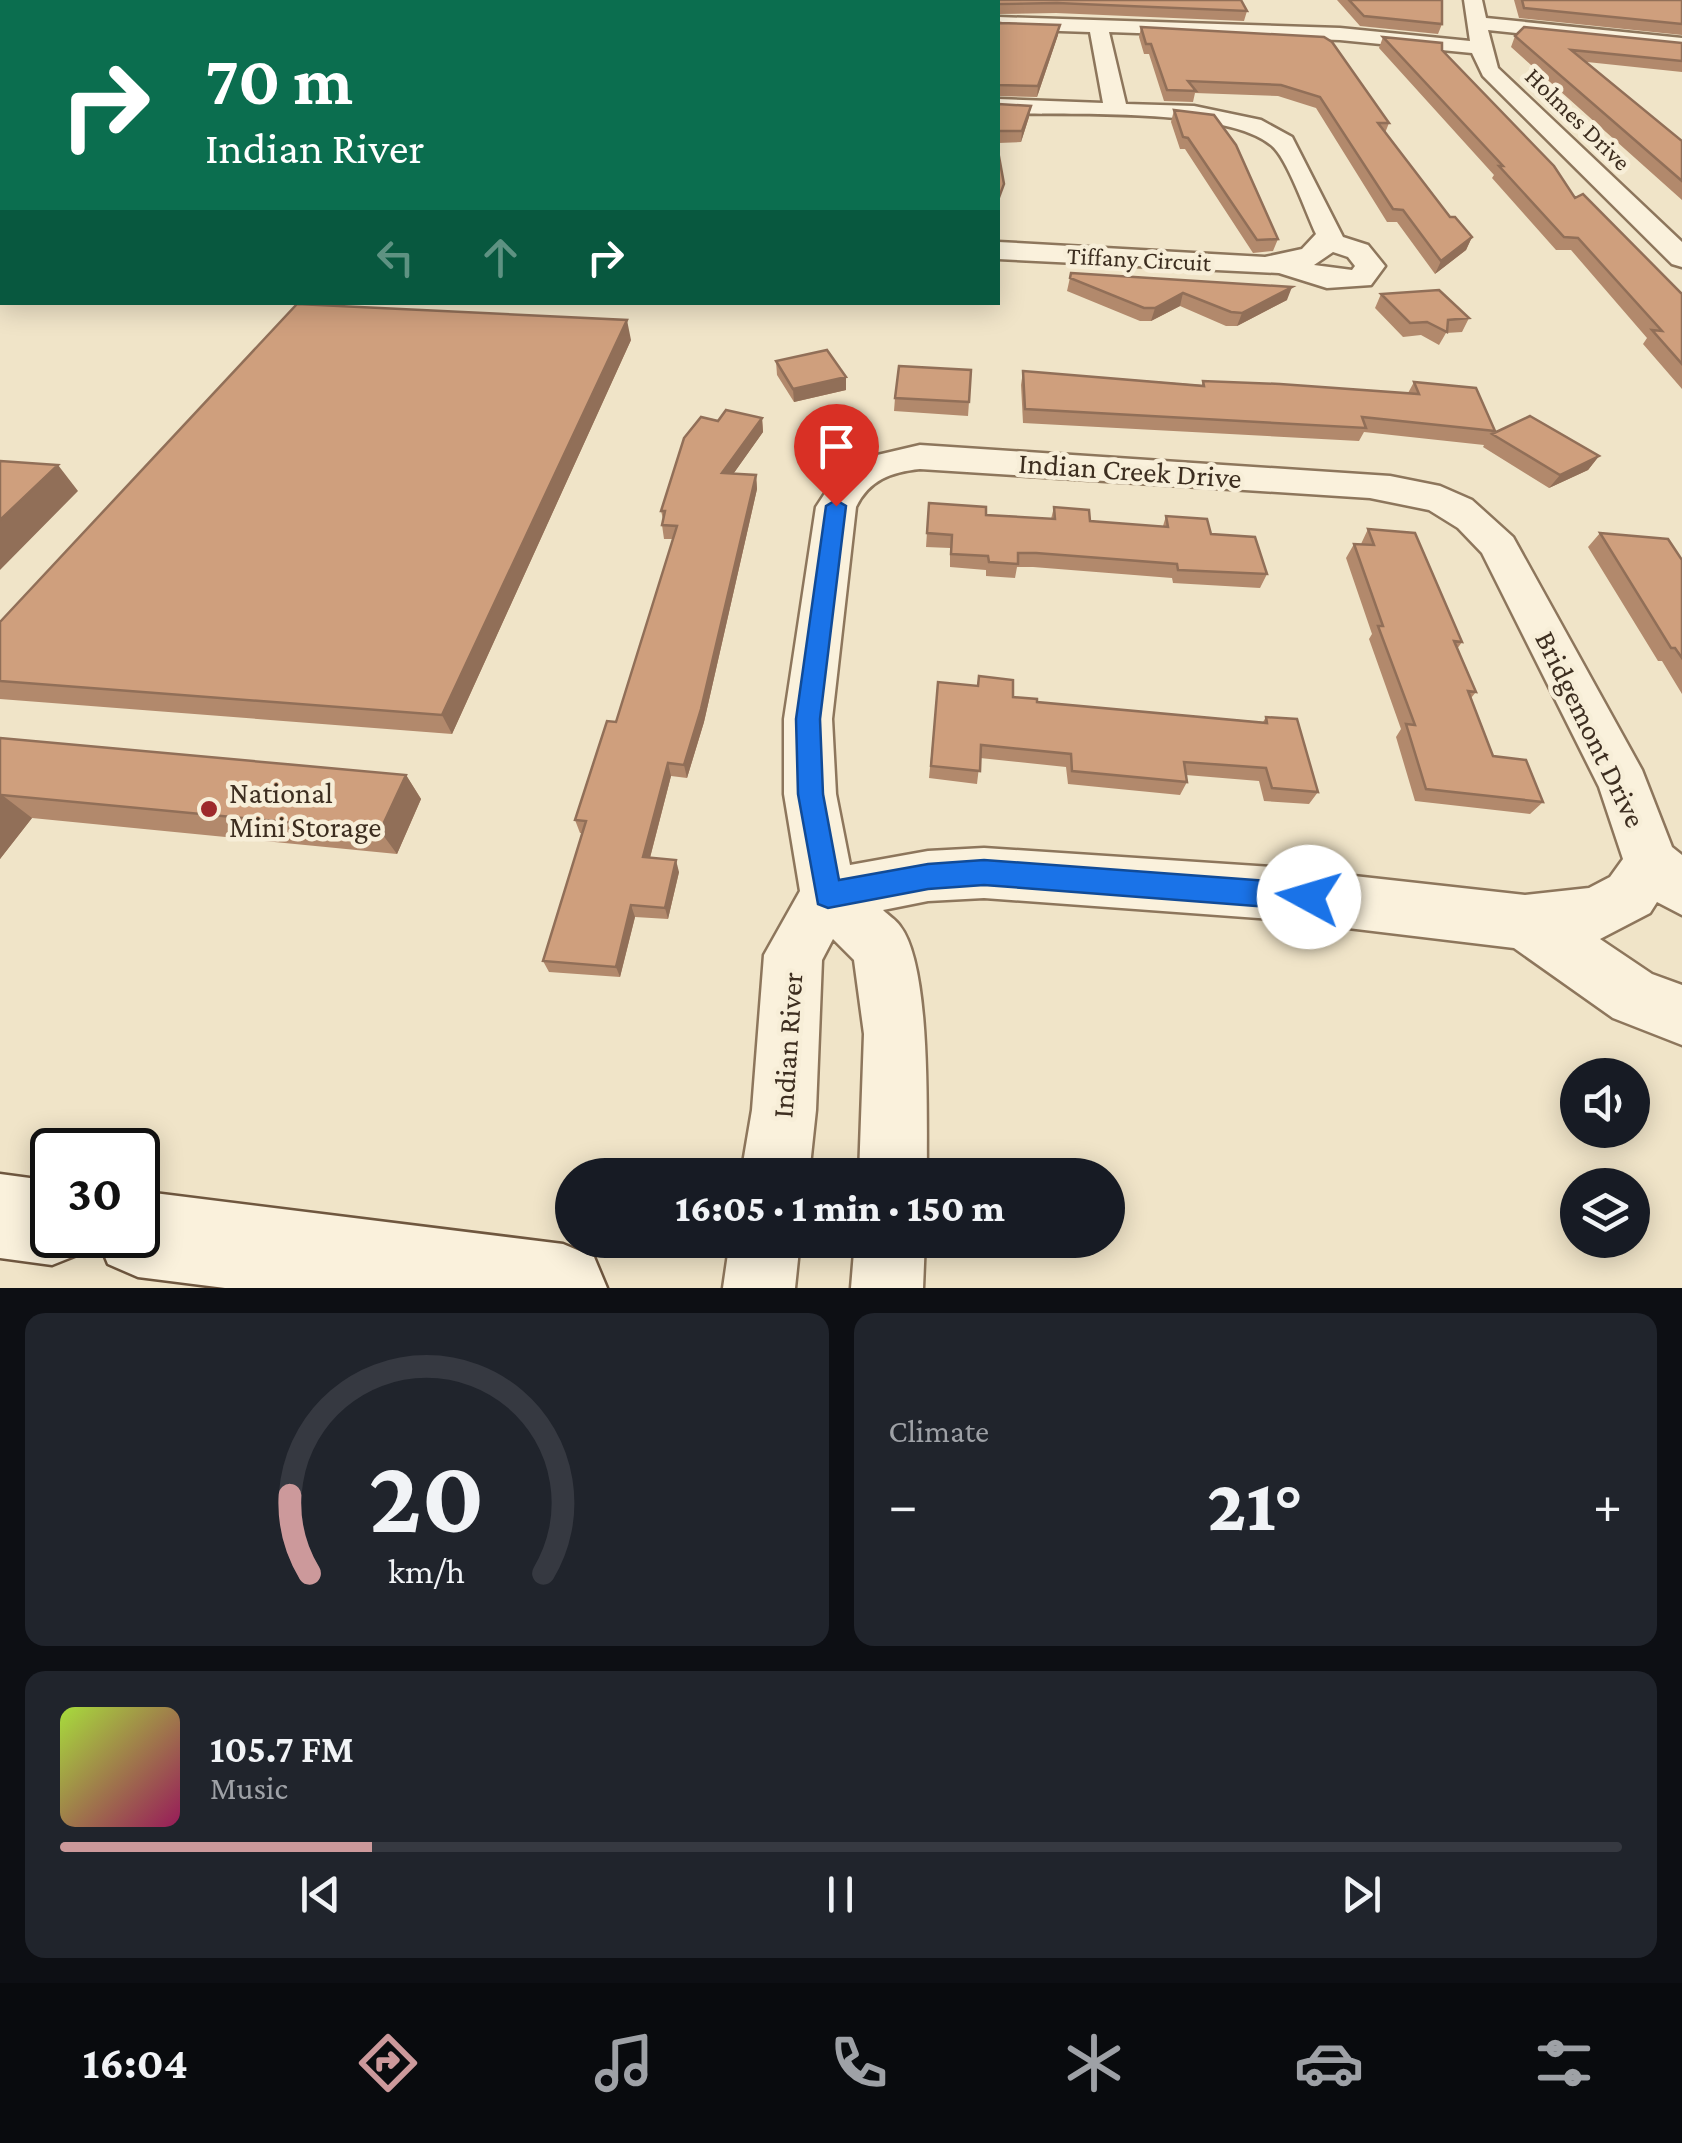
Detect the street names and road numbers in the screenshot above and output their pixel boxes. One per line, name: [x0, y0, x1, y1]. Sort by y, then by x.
street label: Holmes Drive: [1520, 62, 1636, 176]
street label: Tiffany Circuit: [1066, 242, 1212, 277]
street label: Indian Creek Drive: [1017, 446, 1243, 494]
street label: Bridgemont Drive: [1528, 626, 1653, 833]
street label: Indian River: [765, 971, 809, 1119]

